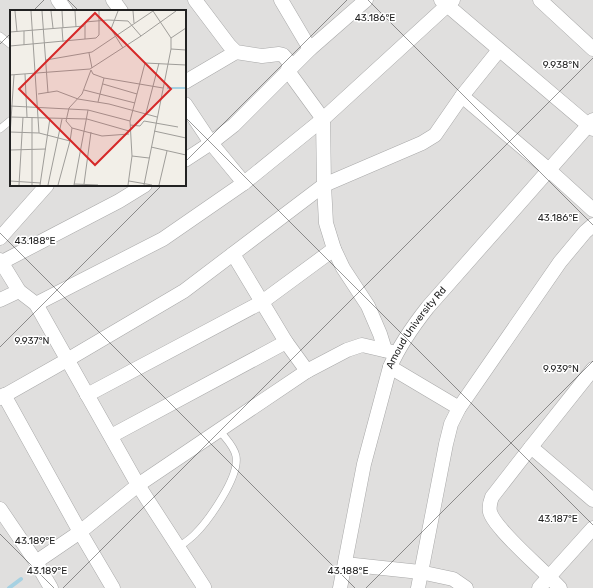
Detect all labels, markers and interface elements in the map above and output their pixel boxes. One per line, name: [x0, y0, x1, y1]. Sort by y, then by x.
inset map: [10, 10, 186, 186]
text: 43.186°E: [355, 12, 395, 24]
text: 9.938°N: [543, 59, 579, 71]
text: 43.186°E: [538, 212, 578, 224]
text: 43.188°E: [14, 235, 56, 247]
street label: Amoud University Rd: [384, 284, 449, 371]
text: 9.937°N: [14, 335, 50, 347]
text: 9.939°N: [543, 363, 579, 375]
text: 43.187°E: [538, 513, 578, 525]
text: 43.189°E: [15, 535, 55, 547]
text: 43.189°E: [27, 565, 67, 577]
text: 43.188°E: [327, 565, 369, 577]

